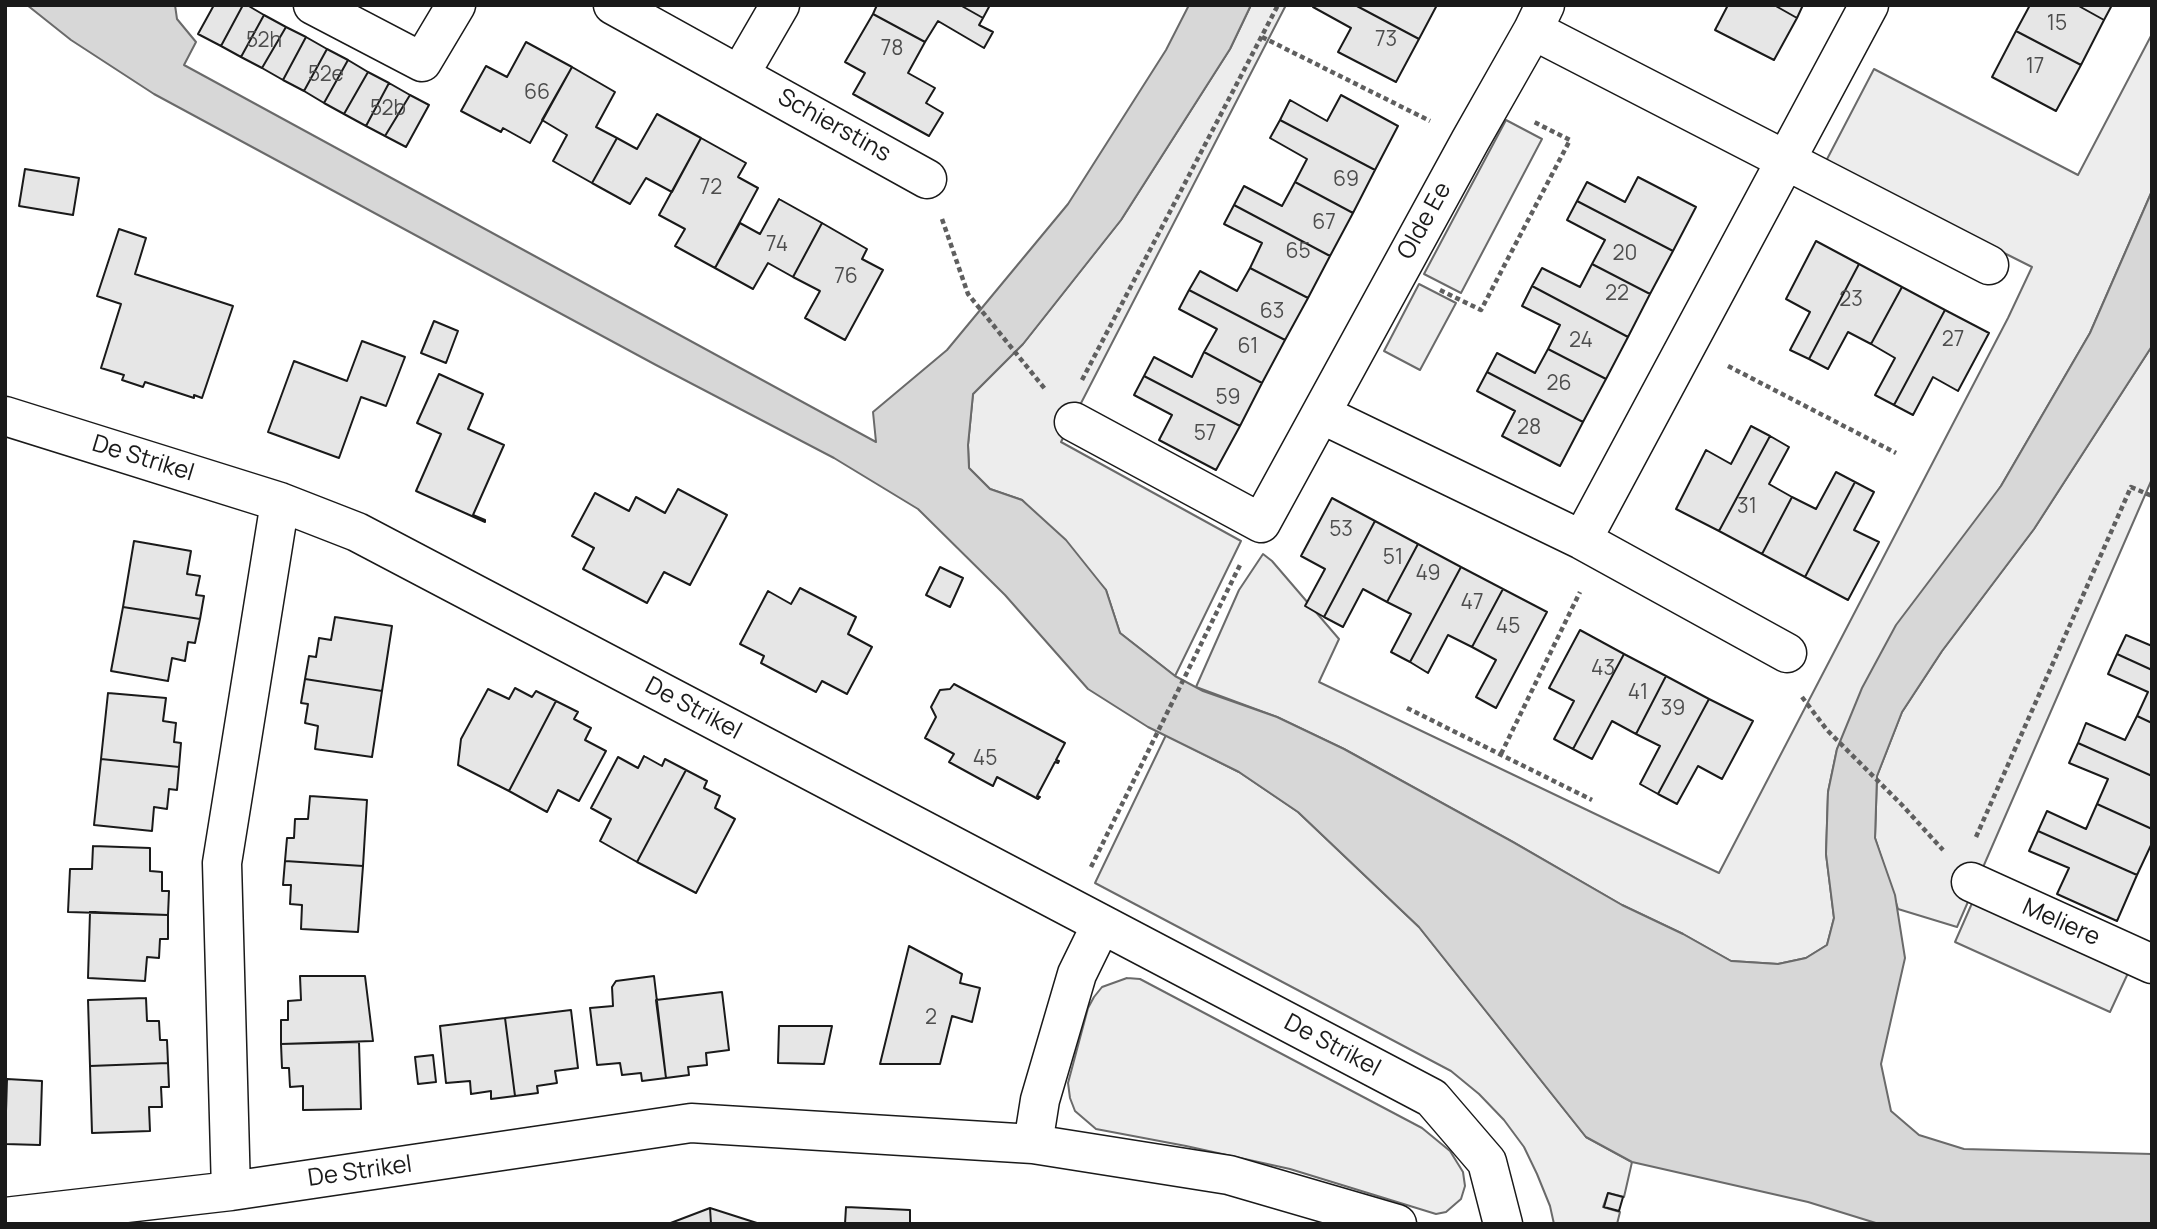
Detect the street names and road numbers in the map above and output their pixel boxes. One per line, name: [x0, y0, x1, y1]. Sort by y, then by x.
street label: Schierstins: [772, 83, 896, 169]
street label: Olde Ee: [1392, 177, 1458, 265]
street label: De Strikel: [89, 430, 197, 488]
street label: De Strikel: [640, 672, 746, 746]
street label: Meliere: [2018, 893, 2104, 953]
street label: De Strikel: [1279, 1009, 1385, 1083]
street label: De Strikel: [306, 1150, 414, 1194]

